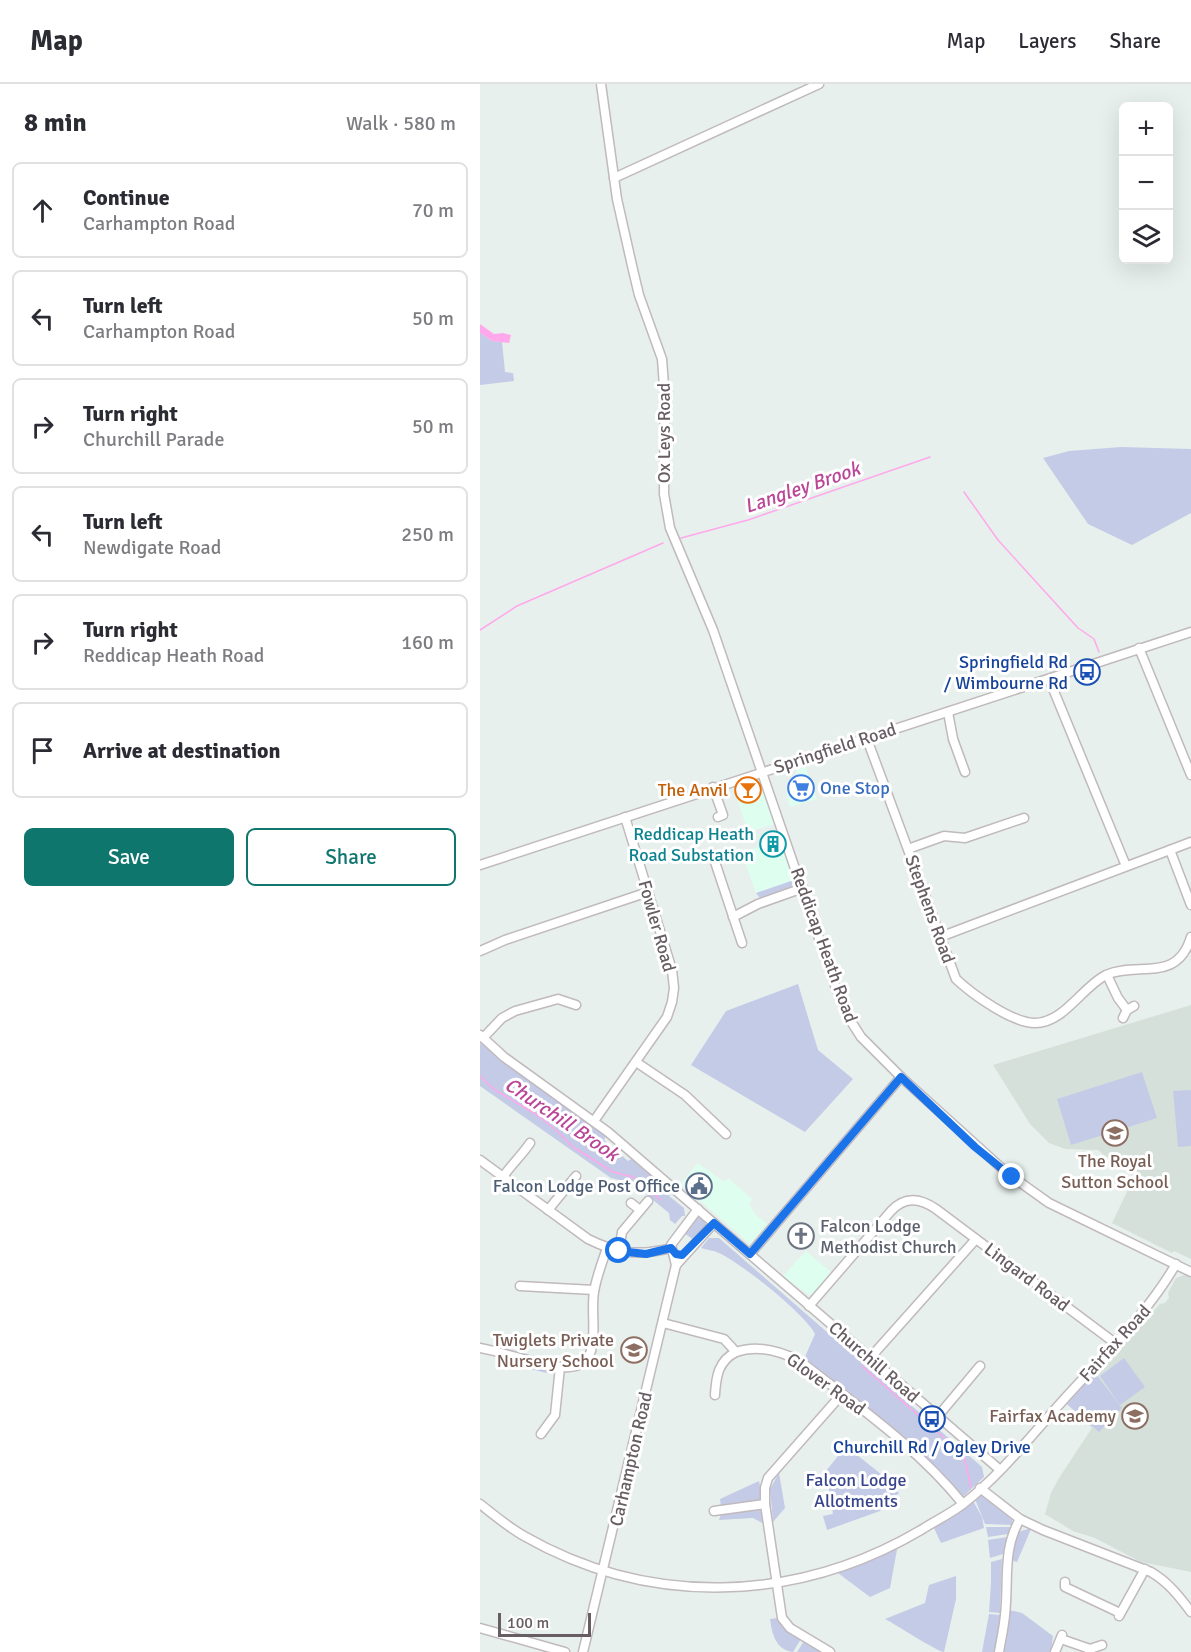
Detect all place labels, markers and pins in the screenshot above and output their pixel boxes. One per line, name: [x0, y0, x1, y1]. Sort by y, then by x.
place label: Springfield Rd / Wimbourne Rd: [944, 651, 1068, 694]
bus stop icon: Springfield Rd / Wimbourne Rd: [1072, 657, 1102, 687]
supermarket icon: One Stop: [786, 773, 816, 803]
bar icon: The Anvil: [733, 775, 763, 805]
place label: One Stop: [820, 777, 890, 799]
place label: The Anvil: [658, 779, 728, 801]
place label: Reddicap Heath Road Substation: [629, 823, 754, 866]
building icon: Reddicap Heath Road Substation: [758, 829, 788, 859]
school or university icon: The Royal Sutton School: [1100, 1118, 1130, 1148]
place label: The Royal Sutton School: [1061, 1150, 1169, 1193]
public building icon: Falcon Lodge Post Office: [684, 1171, 714, 1201]
place label: Falcon Lodge Post Office: [493, 1175, 680, 1197]
place label: Falcon Lodge Methodist Church: [820, 1215, 957, 1258]
church icon: Falcon Lodge Methodist Church: [786, 1221, 816, 1251]
place label: Twiglets Private Nursery School: [493, 1329, 614, 1372]
school or university icon: Twiglets Private Nursery School: [619, 1335, 649, 1365]
school or university icon: Fairfax Academy: [1120, 1401, 1150, 1431]
bus stop icon: Churchill Rd / Ogley Drive: [917, 1404, 947, 1434]
place label: Fairfax Academy: [989, 1405, 1117, 1427]
place label: Churchill Rd / Ogley Drive: [833, 1436, 1031, 1458]

